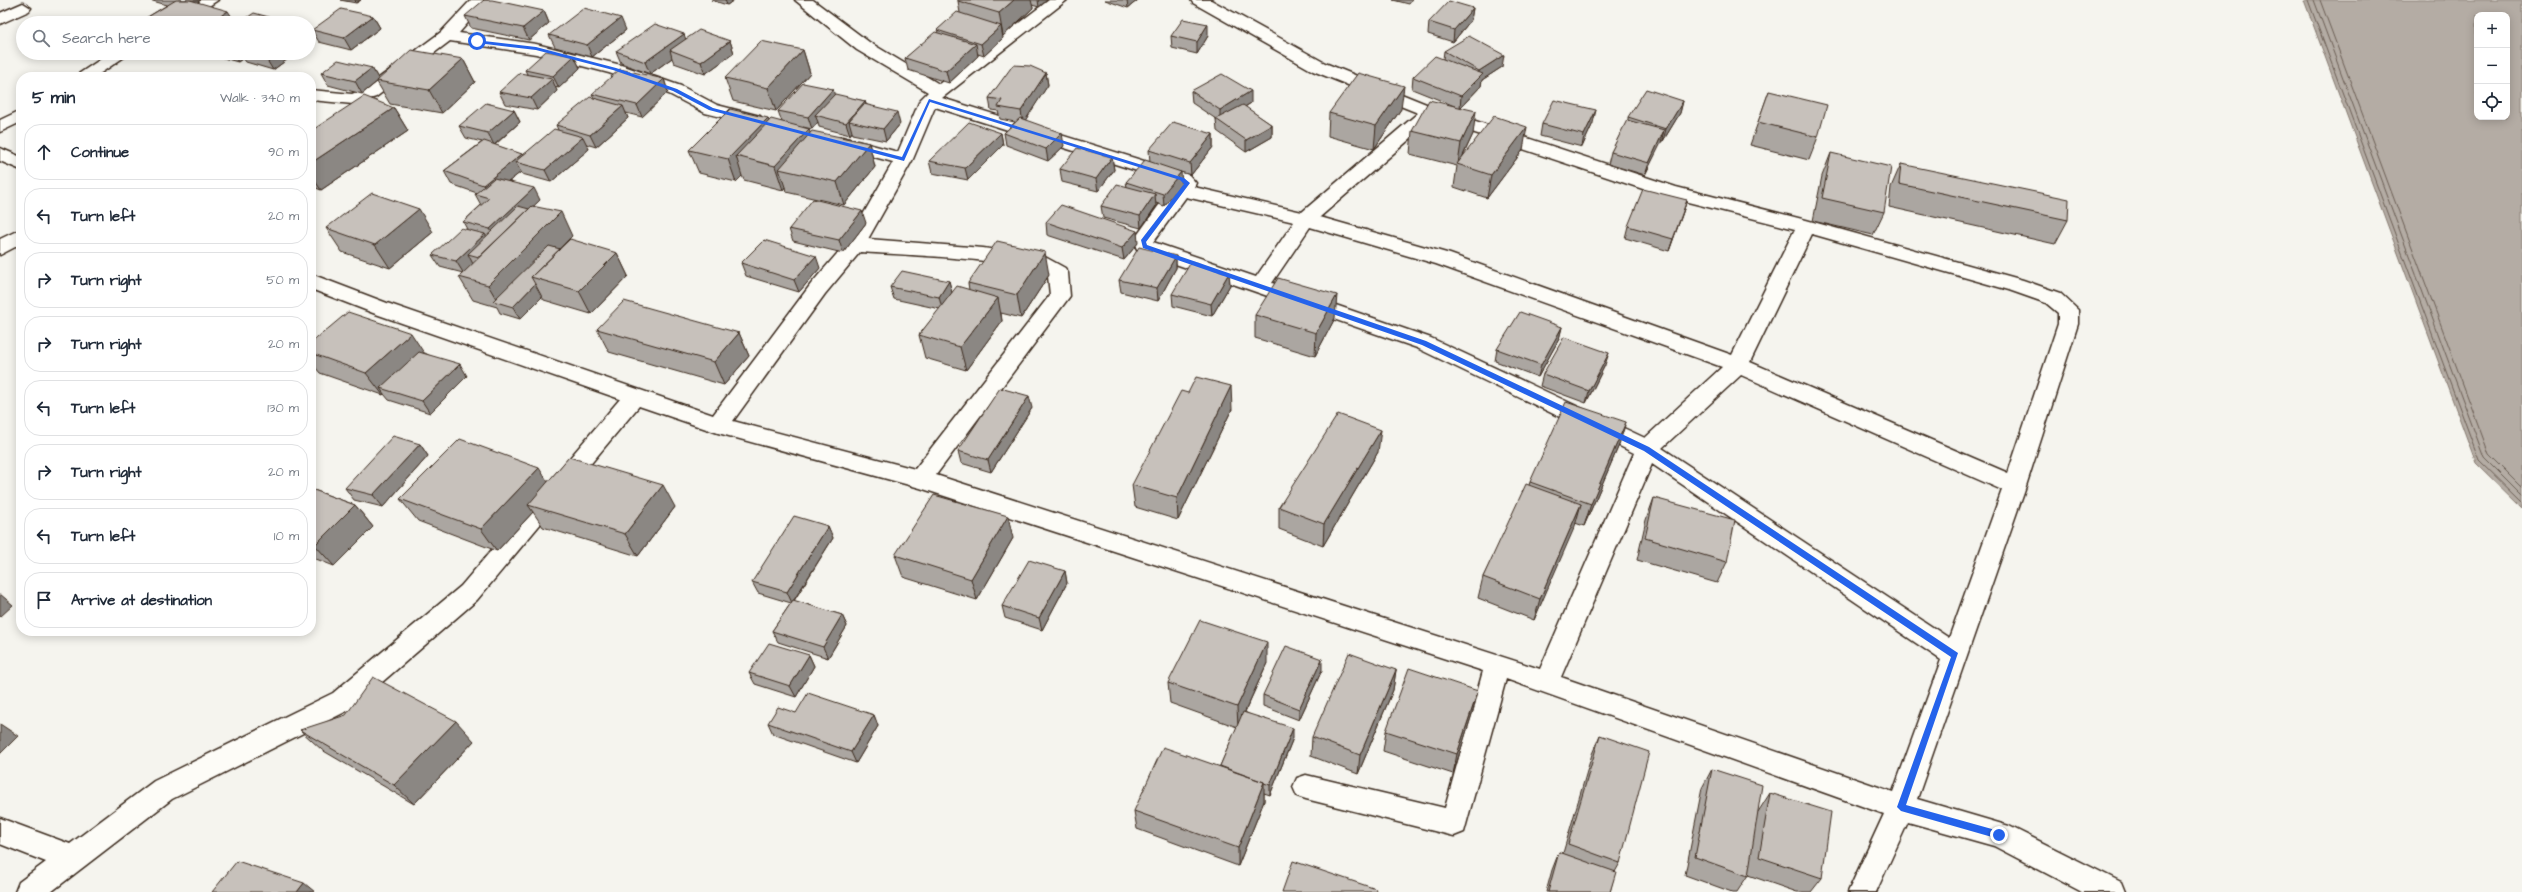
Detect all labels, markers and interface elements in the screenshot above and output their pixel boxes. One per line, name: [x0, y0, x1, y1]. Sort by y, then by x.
map controls: [2474, 12, 2510, 120]
button: +: [2474, 12, 2510, 48]
search box: [16, 16, 316, 60]
icon: search: [30, 27, 52, 49]
text: Search here: [62, 28, 151, 49]
route start: [468, 32, 486, 50]
button: −: [2474, 48, 2510, 84]
button: locate: [2474, 84, 2510, 120]
text: 5 min: [32, 86, 75, 110]
text: Walk · 340 m: [220, 89, 300, 107]
icon: ahead: [33, 141, 55, 163]
text: Continue: [71, 142, 129, 163]
text: 90 m: [268, 143, 299, 161]
icon: left: [33, 205, 55, 227]
text: Turn left: [71, 206, 135, 227]
text: 20 m: [268, 207, 299, 225]
icon: right: [33, 269, 55, 291]
text: Turn right: [71, 270, 142, 291]
text: 50 m: [266, 271, 299, 289]
icon: right: [33, 333, 55, 355]
text: Turn right: [71, 334, 142, 355]
text: 20 m: [268, 335, 299, 353]
icon: left: [33, 397, 55, 419]
text: Turn left: [71, 398, 135, 419]
text: 130 m: [267, 399, 299, 417]
icon: right: [33, 461, 55, 483]
text: Turn right: [71, 462, 142, 483]
text: 20 m: [268, 463, 299, 481]
icon: left: [33, 525, 55, 547]
text: Turn left: [71, 526, 135, 547]
text: 10 m: [274, 527, 299, 545]
icon: arrive: [33, 589, 55, 611]
text: Arrive at destination: [71, 590, 212, 611]
route end: [1990, 826, 2008, 844]

